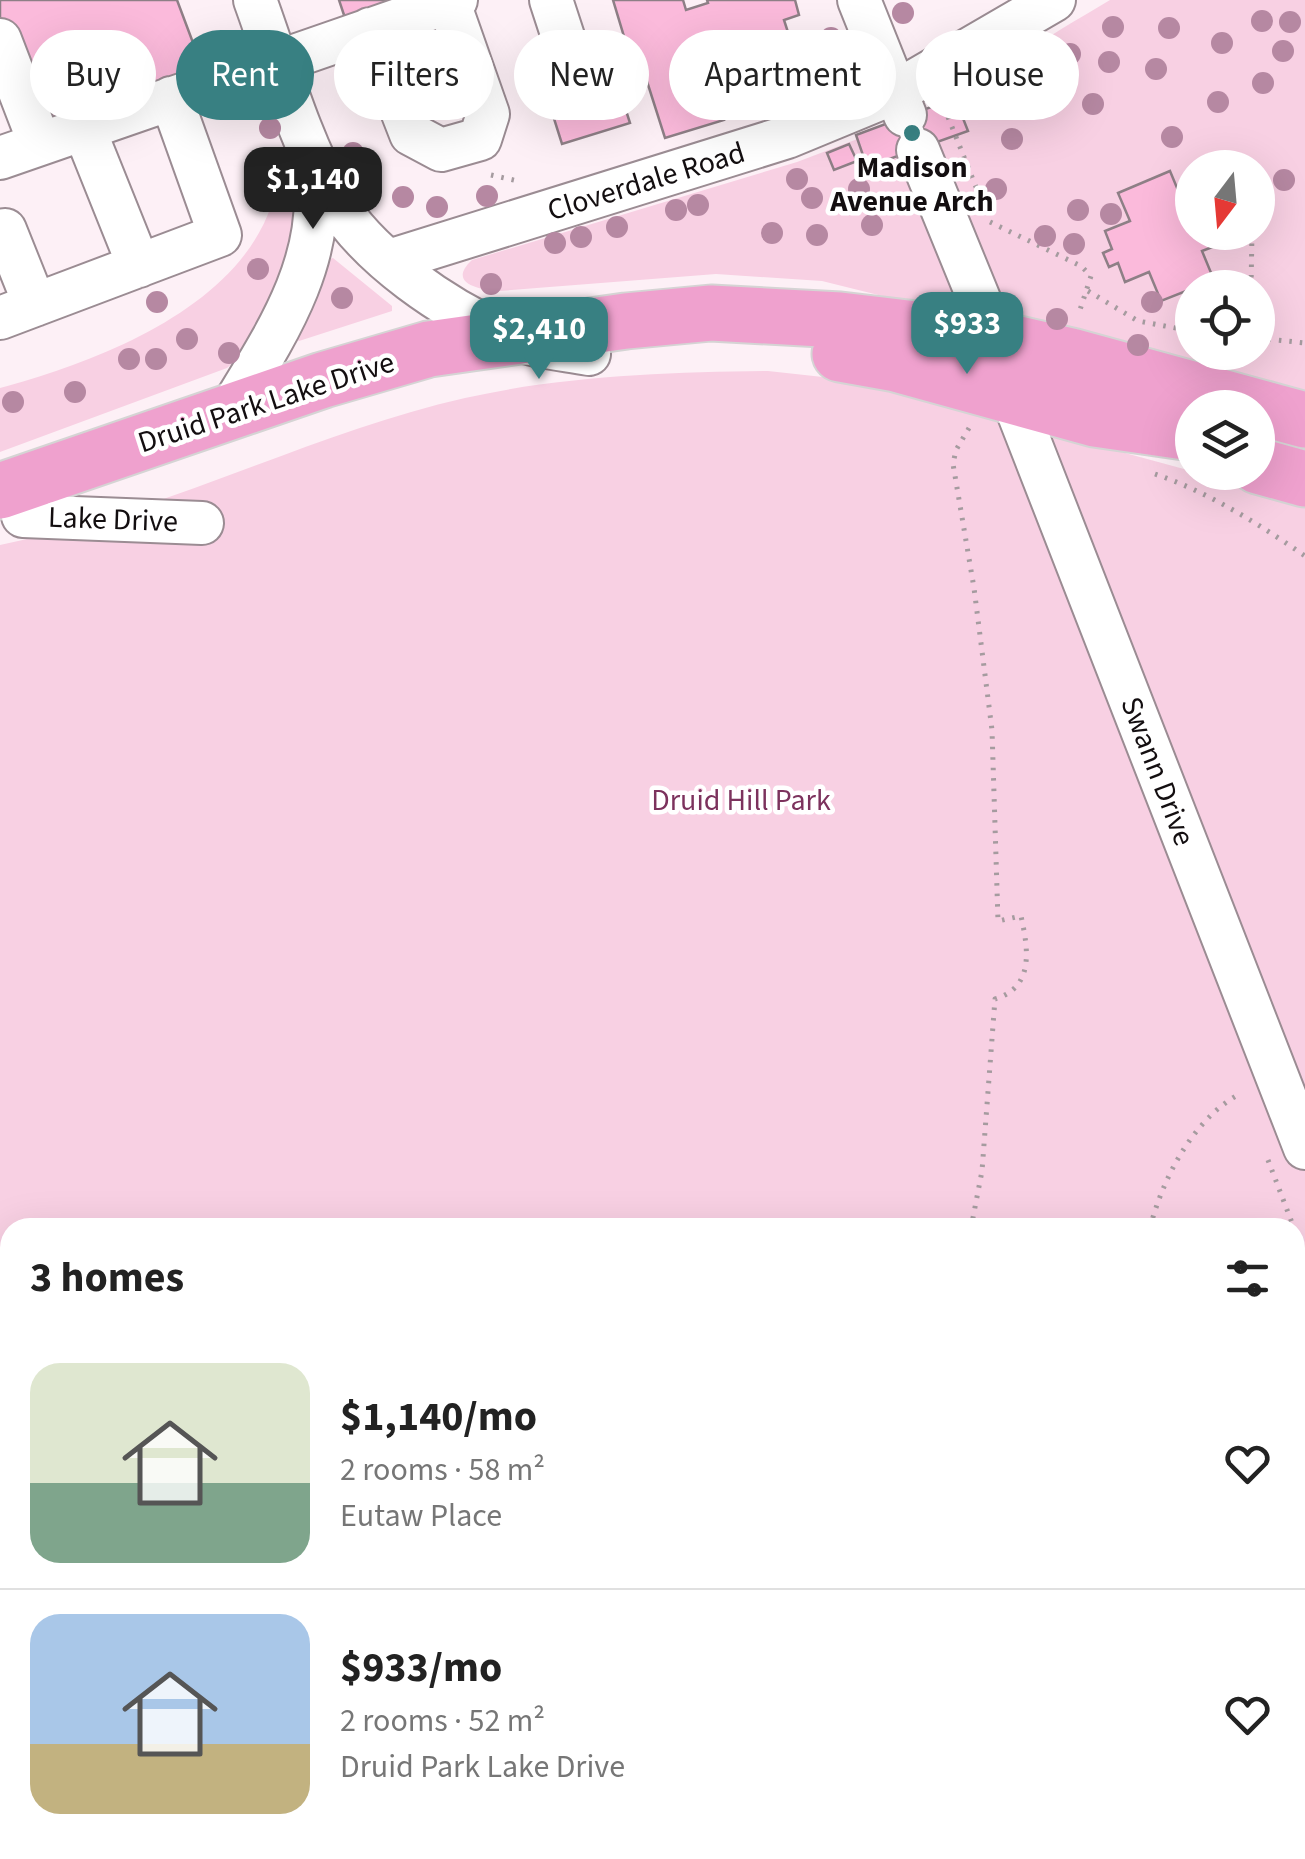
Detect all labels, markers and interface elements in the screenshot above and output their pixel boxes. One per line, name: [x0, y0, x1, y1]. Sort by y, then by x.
chip: Buy: [30, 30, 156, 120]
chip: Rent: [176, 30, 314, 120]
chip: Filters: [334, 30, 494, 120]
chip: New: [514, 30, 649, 120]
chip: Apartment: [669, 30, 896, 120]
chip: House: [916, 30, 1079, 120]
marker: Madison Avenue Arch: [901, 122, 923, 144]
street label: Cloverdale Road: [542, 131, 750, 232]
place label: Madison Avenue Arch: [829, 146, 994, 223]
pin: $1,140: [232, 147, 394, 232]
north arrow: [1175, 150, 1275, 250]
map controls: [1175, 150, 1275, 490]
text: $1,140: [266, 156, 360, 202]
button: locate: [1175, 270, 1275, 370]
pin: $933: [908, 292, 1026, 377]
pin: $2,410: [458, 297, 620, 382]
text: $933: [933, 301, 1001, 347]
text: $2,410: [492, 306, 586, 352]
street label: Druid Park Lake Drive: [132, 341, 400, 464]
button: layers: [1175, 390, 1275, 490]
street label: Lake Drive: [47, 496, 179, 543]
street label: Swann Drive: [1109, 691, 1206, 852]
park label: Druid Hill Park: [651, 779, 831, 822]
text: 3 homes: [30, 1248, 184, 1308]
icon: filters: [1220, 1251, 1275, 1306]
text: $1,140/mo: [340, 1387, 537, 1447]
icon: home: [110, 1403, 230, 1523]
icon: heart: [1220, 1436, 1275, 1491]
text: 2 rooms · 58 m²: [340, 1447, 545, 1493]
text: Eutaw Place: [340, 1493, 502, 1539]
text: $933/mo: [340, 1638, 502, 1698]
icon: home: [110, 1654, 230, 1774]
icon: heart: [1220, 1687, 1275, 1742]
text: 2 rooms · 52 m²: [340, 1698, 545, 1744]
text: Druid Park Lake Drive: [340, 1744, 625, 1790]

